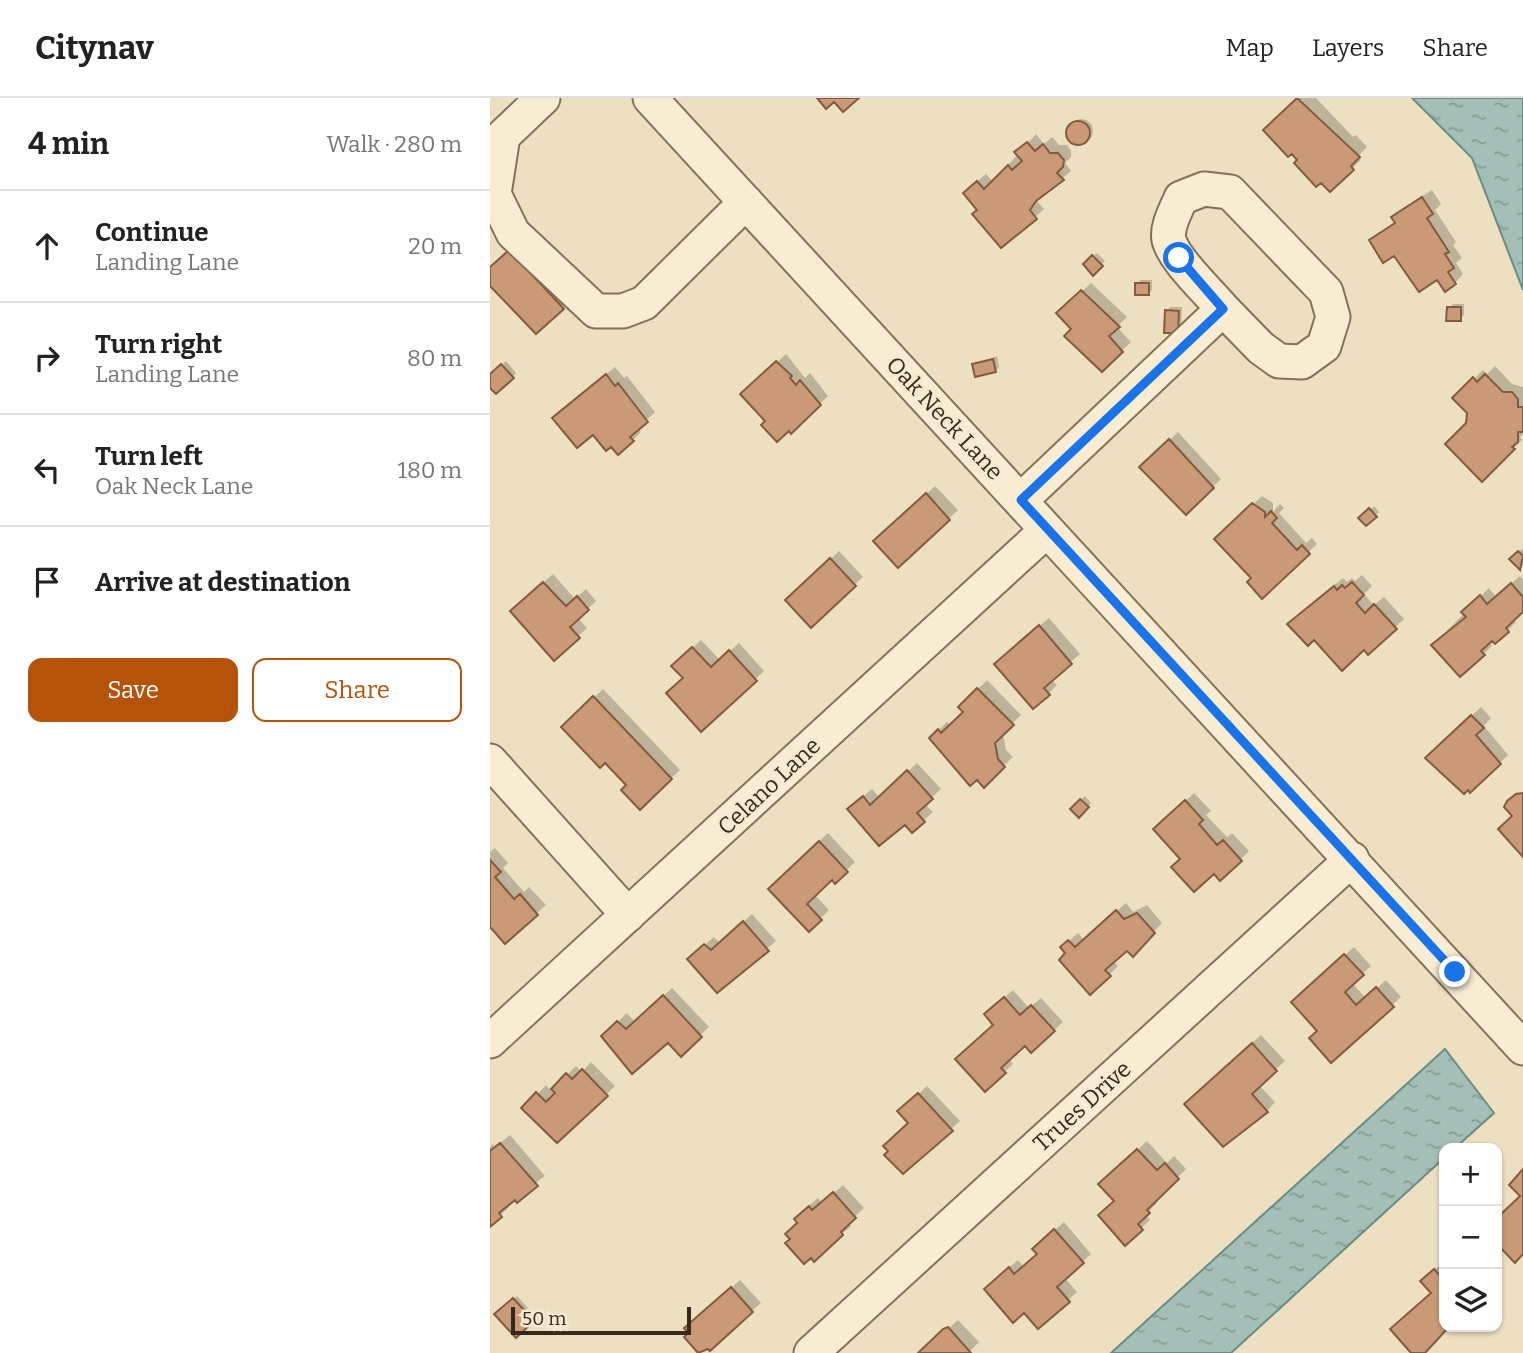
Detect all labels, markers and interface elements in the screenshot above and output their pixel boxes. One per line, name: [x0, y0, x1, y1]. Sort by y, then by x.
text: Citynav: [35, 28, 154, 68]
text: Map: [1226, 34, 1274, 62]
text: Layers: [1312, 34, 1384, 62]
text: Share: [1422, 34, 1488, 62]
text: 4 min: [28, 126, 109, 162]
text: Walk · 280 m: [326, 130, 462, 158]
text: Continue: [95, 217, 209, 248]
icon: ahead: [28, 227, 66, 265]
text: 20 m: [408, 232, 462, 260]
route start: [1163, 242, 1194, 273]
text: Landing Lane: [95, 248, 239, 276]
text: Turn right: [95, 329, 222, 360]
icon: right: [28, 339, 66, 377]
text: 80 m: [407, 344, 462, 372]
street label: Oak Neck Lane: [881, 351, 1009, 485]
text: Landing Lane: [95, 360, 239, 388]
text: Turn left: [95, 441, 203, 472]
icon: left: [28, 451, 66, 489]
text: 180 m: [398, 456, 462, 484]
text: Oak Neck Lane: [95, 472, 253, 500]
icon: arrive: [28, 563, 66, 601]
text: Arrive at destination: [95, 567, 350, 598]
button: Save: [28, 658, 238, 722]
button: Share: [252, 658, 462, 722]
street label: Celano Lane: [712, 731, 826, 841]
route end: [1439, 956, 1470, 987]
street label: Trues Drive: [1027, 1055, 1137, 1157]
map controls: [1439, 1143, 1502, 1332]
button: +: [1439, 1143, 1502, 1206]
button: −: [1439, 1206, 1502, 1269]
button: layers: [1439, 1269, 1502, 1332]
scale bar: [511, 1304, 691, 1336]
text: 50 m: [522, 1307, 566, 1330]

